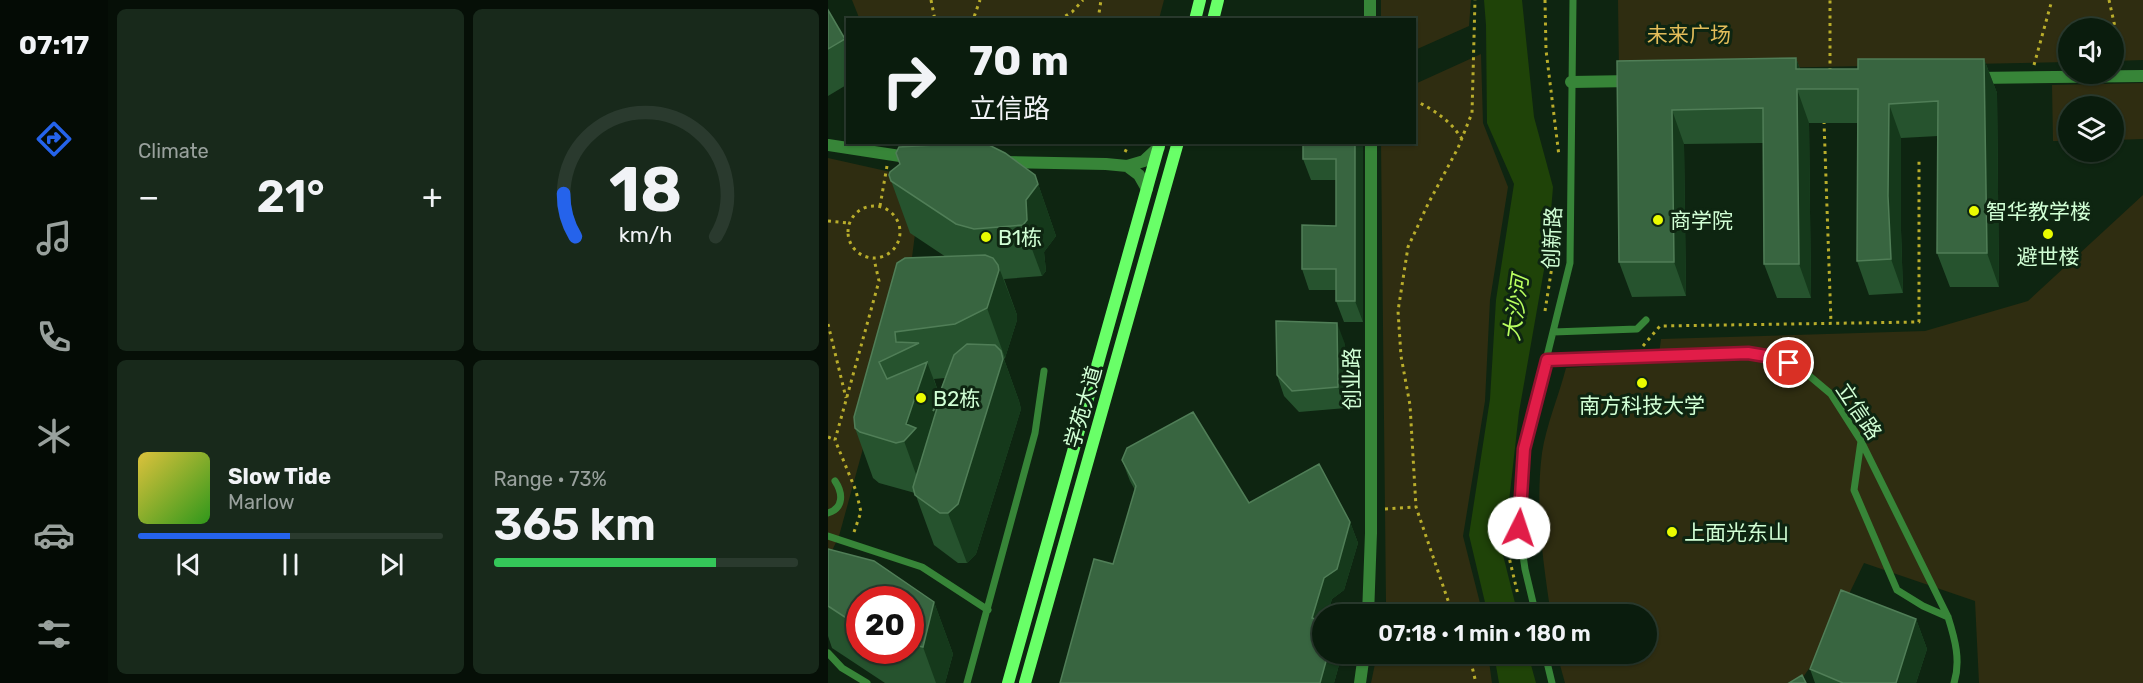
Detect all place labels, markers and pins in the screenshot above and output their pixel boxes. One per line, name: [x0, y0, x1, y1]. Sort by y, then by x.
place label: 智华教学楼: [1986, 199, 2091, 224]
marker: 智华教学楼: [1967, 204, 1981, 218]
place label: 商学院: [1670, 208, 1733, 233]
marker: 商学院: [1651, 213, 1665, 227]
place label: B1栋: [998, 225, 1042, 250]
marker: 避世楼: [2041, 227, 2055, 241]
marker: B1栋: [979, 230, 993, 244]
place label: 避世楼: [2017, 244, 2080, 269]
pin: [1763, 337, 1814, 388]
marker: 南方科技大学: [1635, 376, 1649, 390]
place label: B2栋: [933, 386, 980, 411]
marker: B2栋: [914, 391, 928, 405]
place label: 南方科技大学: [1579, 393, 1705, 418]
place label: 上面光东山: [1684, 520, 1789, 545]
marker: 上面光东山: [1665, 525, 1679, 539]

